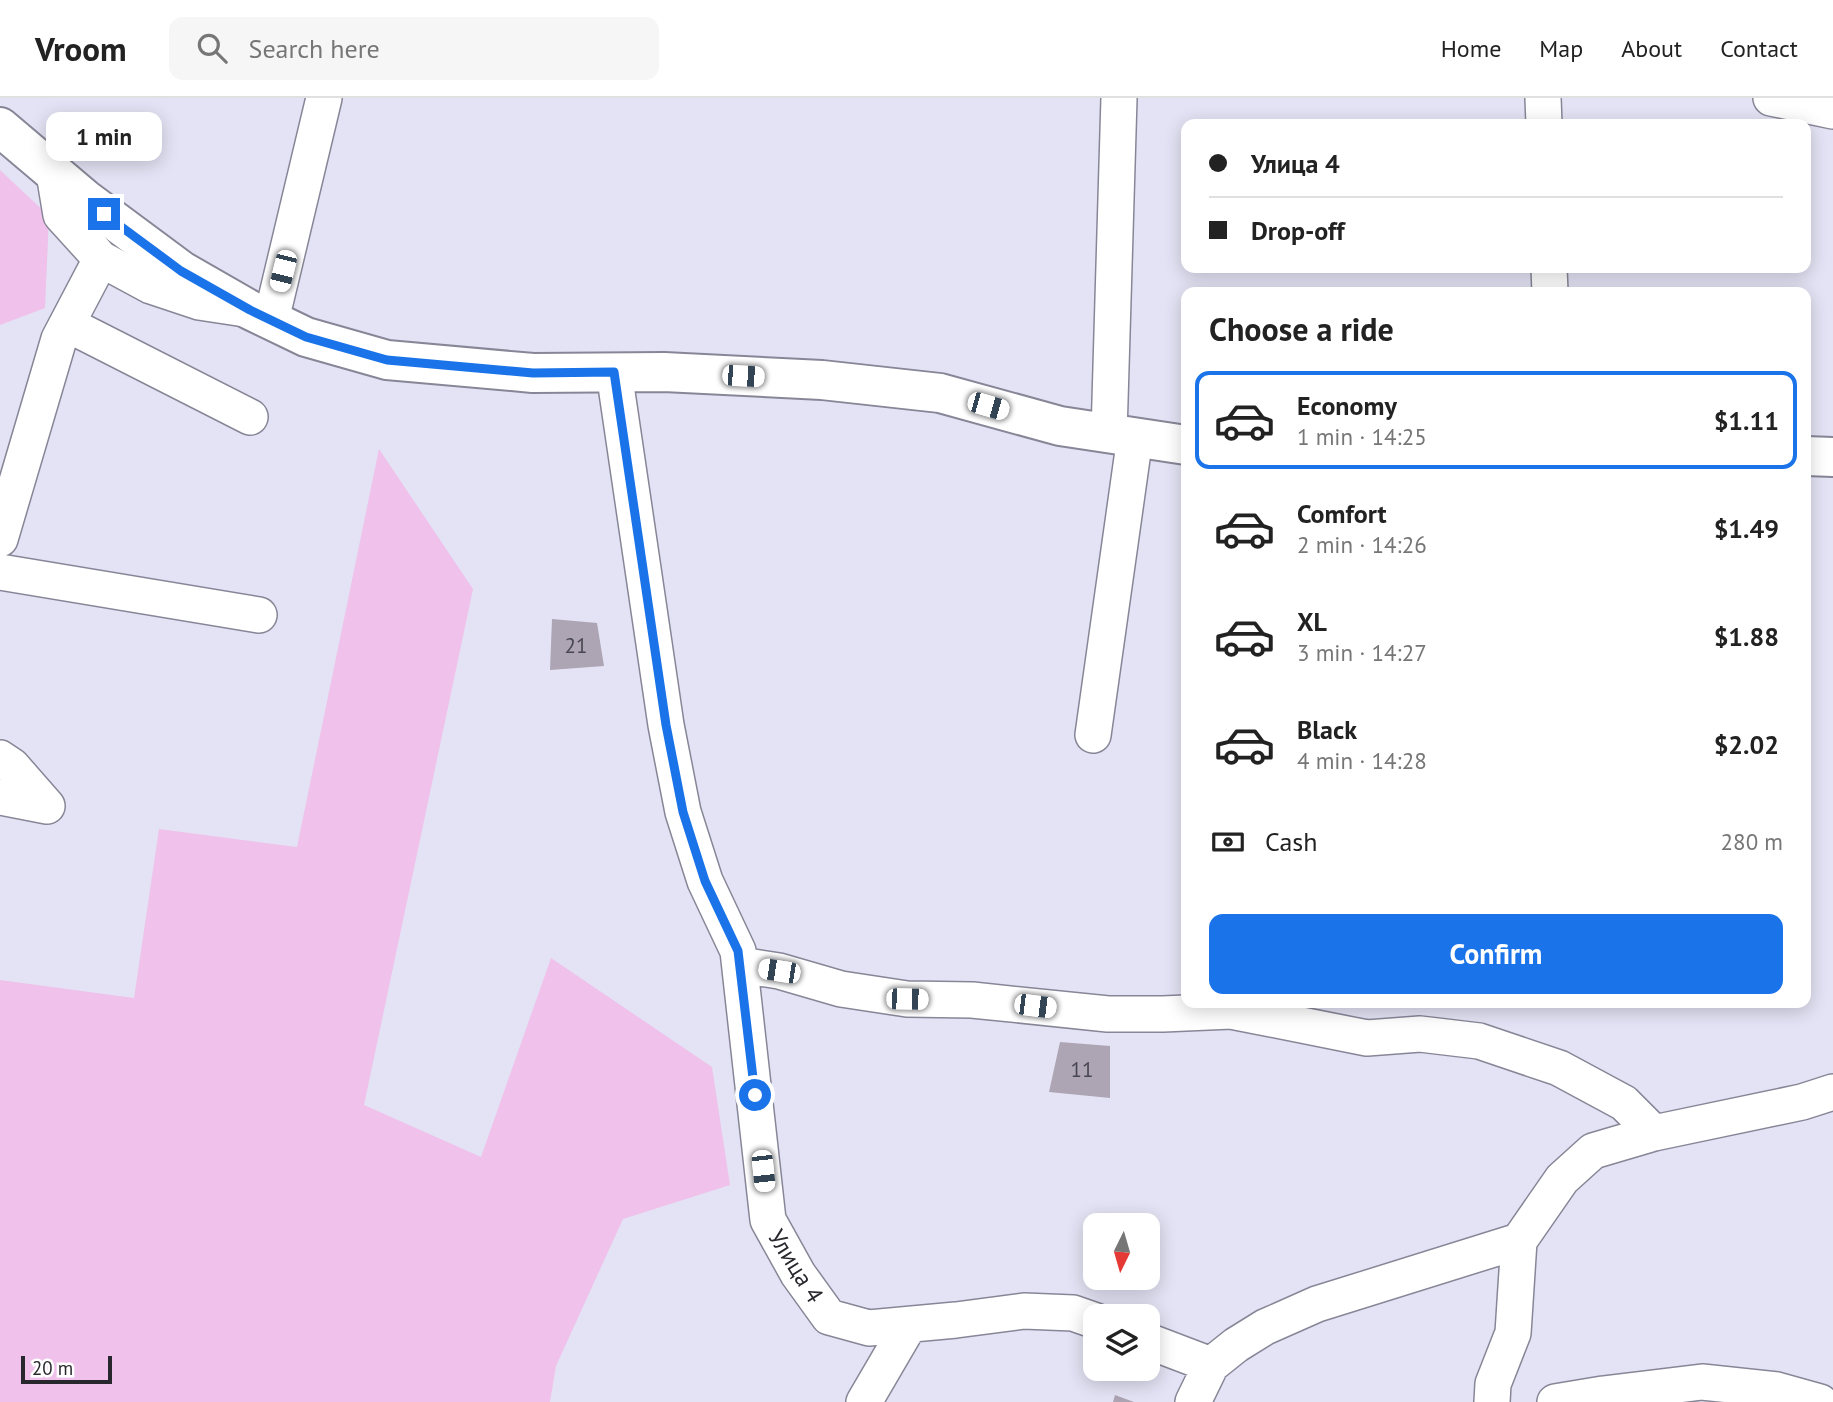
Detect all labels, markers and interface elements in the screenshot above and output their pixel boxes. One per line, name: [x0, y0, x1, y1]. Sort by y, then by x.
search box: [169, 17, 659, 80]
text: Vroom: [35, 27, 127, 70]
icon: search: [193, 29, 231, 67]
text: Search here: [249, 32, 380, 65]
text: Home: [1441, 33, 1501, 64]
text: Map: [1539, 33, 1583, 64]
text: About: [1621, 33, 1682, 64]
text: Contact: [1720, 33, 1798, 64]
callout: 1 min: [46, 113, 162, 162]
text: 1 min: [76, 122, 132, 151]
text: Улица 4: [1251, 147, 1340, 180]
route end: [88, 198, 120, 230]
text: Drop-off: [1251, 214, 1345, 247]
car: [268, 248, 299, 294]
text: Choose a ride: [1209, 308, 1394, 350]
car: [722, 364, 765, 388]
icon: car: [1213, 389, 1276, 452]
text: Economy: [1297, 389, 1397, 422]
car: [965, 390, 1012, 422]
text: $1.11: [1714, 404, 1779, 437]
text: 1 min · 14:25: [1297, 422, 1427, 451]
icon: car: [1213, 497, 1276, 560]
text: Comfort: [1297, 497, 1387, 530]
text: $1.49: [1714, 512, 1779, 545]
text: 2 min · 14:26: [1297, 530, 1427, 559]
icon: car: [1213, 605, 1276, 668]
text: XL: [1297, 605, 1327, 638]
text: $1.88: [1714, 620, 1779, 653]
house number: 21: [565, 632, 587, 659]
text: 3 min · 14:27: [1297, 638, 1427, 667]
icon: car: [1213, 713, 1276, 776]
text: Black: [1297, 713, 1357, 746]
text: $2.02: [1714, 728, 1779, 761]
text: 4 min · 14:28: [1297, 746, 1427, 775]
icon: cash: [1209, 823, 1247, 861]
text: Cash: [1265, 825, 1317, 858]
text: 280 m: [1721, 827, 1783, 856]
button: Confirm: [1209, 914, 1783, 994]
car: [757, 957, 802, 985]
car: [886, 988, 929, 1010]
car: [1013, 993, 1058, 1019]
house number: 11: [1071, 1056, 1093, 1083]
route start: [739, 1079, 771, 1111]
car: [751, 1149, 776, 1193]
north arrow: [1083, 1213, 1160, 1290]
map controls: [1083, 1213, 1160, 1381]
street label: Улица 4: [761, 1224, 831, 1308]
button: layers: [1083, 1304, 1160, 1381]
scale bar: [21, 1353, 112, 1385]
text: 20 m: [32, 1356, 73, 1380]

